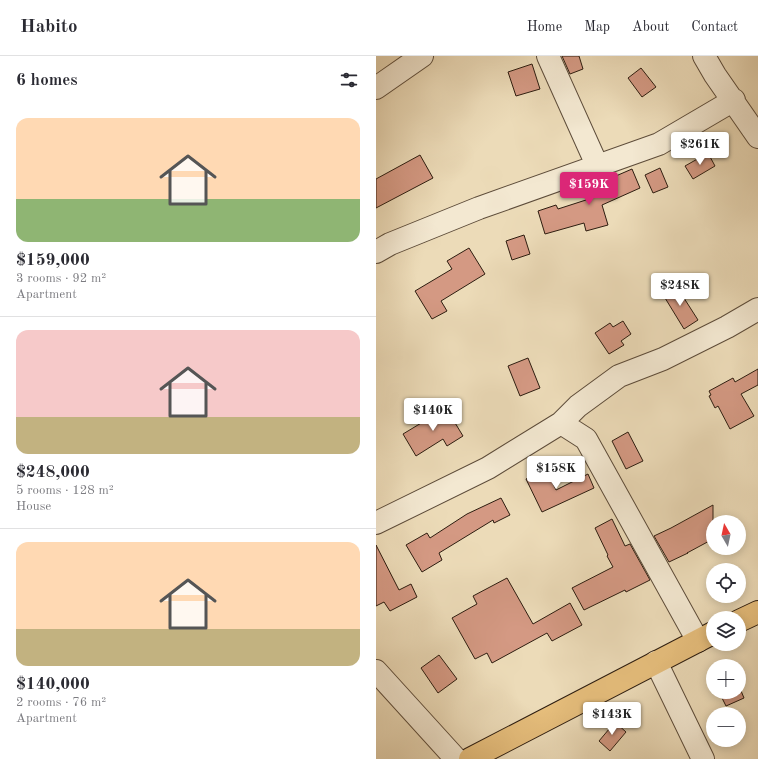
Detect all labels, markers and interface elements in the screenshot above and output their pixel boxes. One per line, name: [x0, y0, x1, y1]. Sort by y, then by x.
text: Habito: [20, 18, 77, 37]
text: Home: [527, 20, 562, 34]
text: Map: [584, 20, 610, 34]
text: About: [632, 20, 669, 34]
text: Contact: [691, 20, 738, 34]
icon: filters: [338, 69, 360, 91]
text: 6 homes: [16, 72, 78, 89]
pin: $261K: [672, 132, 728, 166]
text: $261K: [680, 138, 720, 151]
icon: home: [152, 144, 224, 216]
pin: $159K: [561, 172, 617, 206]
text: $159K: [569, 178, 609, 191]
text: $159,000: [16, 252, 90, 269]
text: 3 rooms · 92 m²: [16, 272, 106, 285]
pin: $248K: [652, 273, 708, 307]
text: $248K: [660, 279, 700, 292]
text: Apartment: [16, 288, 77, 301]
icon: home: [152, 356, 224, 428]
pin: $140K: [405, 398, 461, 432]
text: $140K: [413, 404, 453, 417]
pin: $158K: [528, 456, 584, 490]
text: $158K: [536, 462, 576, 475]
text: $248,000: [16, 464, 90, 481]
text: 5 rooms · 128 m²: [16, 484, 114, 497]
text: House: [16, 500, 51, 513]
north arrow: [706, 515, 746, 555]
map controls: [706, 515, 746, 747]
button: locate: [706, 563, 746, 603]
icon: home: [152, 568, 224, 640]
button: layers: [706, 611, 746, 651]
button: +: [706, 659, 746, 699]
text: $140,000: [16, 676, 90, 693]
text: 2 rooms · 76 m²: [16, 696, 106, 709]
pin: $143K: [584, 702, 640, 736]
button: −: [706, 707, 746, 747]
text: $143K: [592, 708, 632, 721]
text: Apartment: [16, 712, 77, 725]

